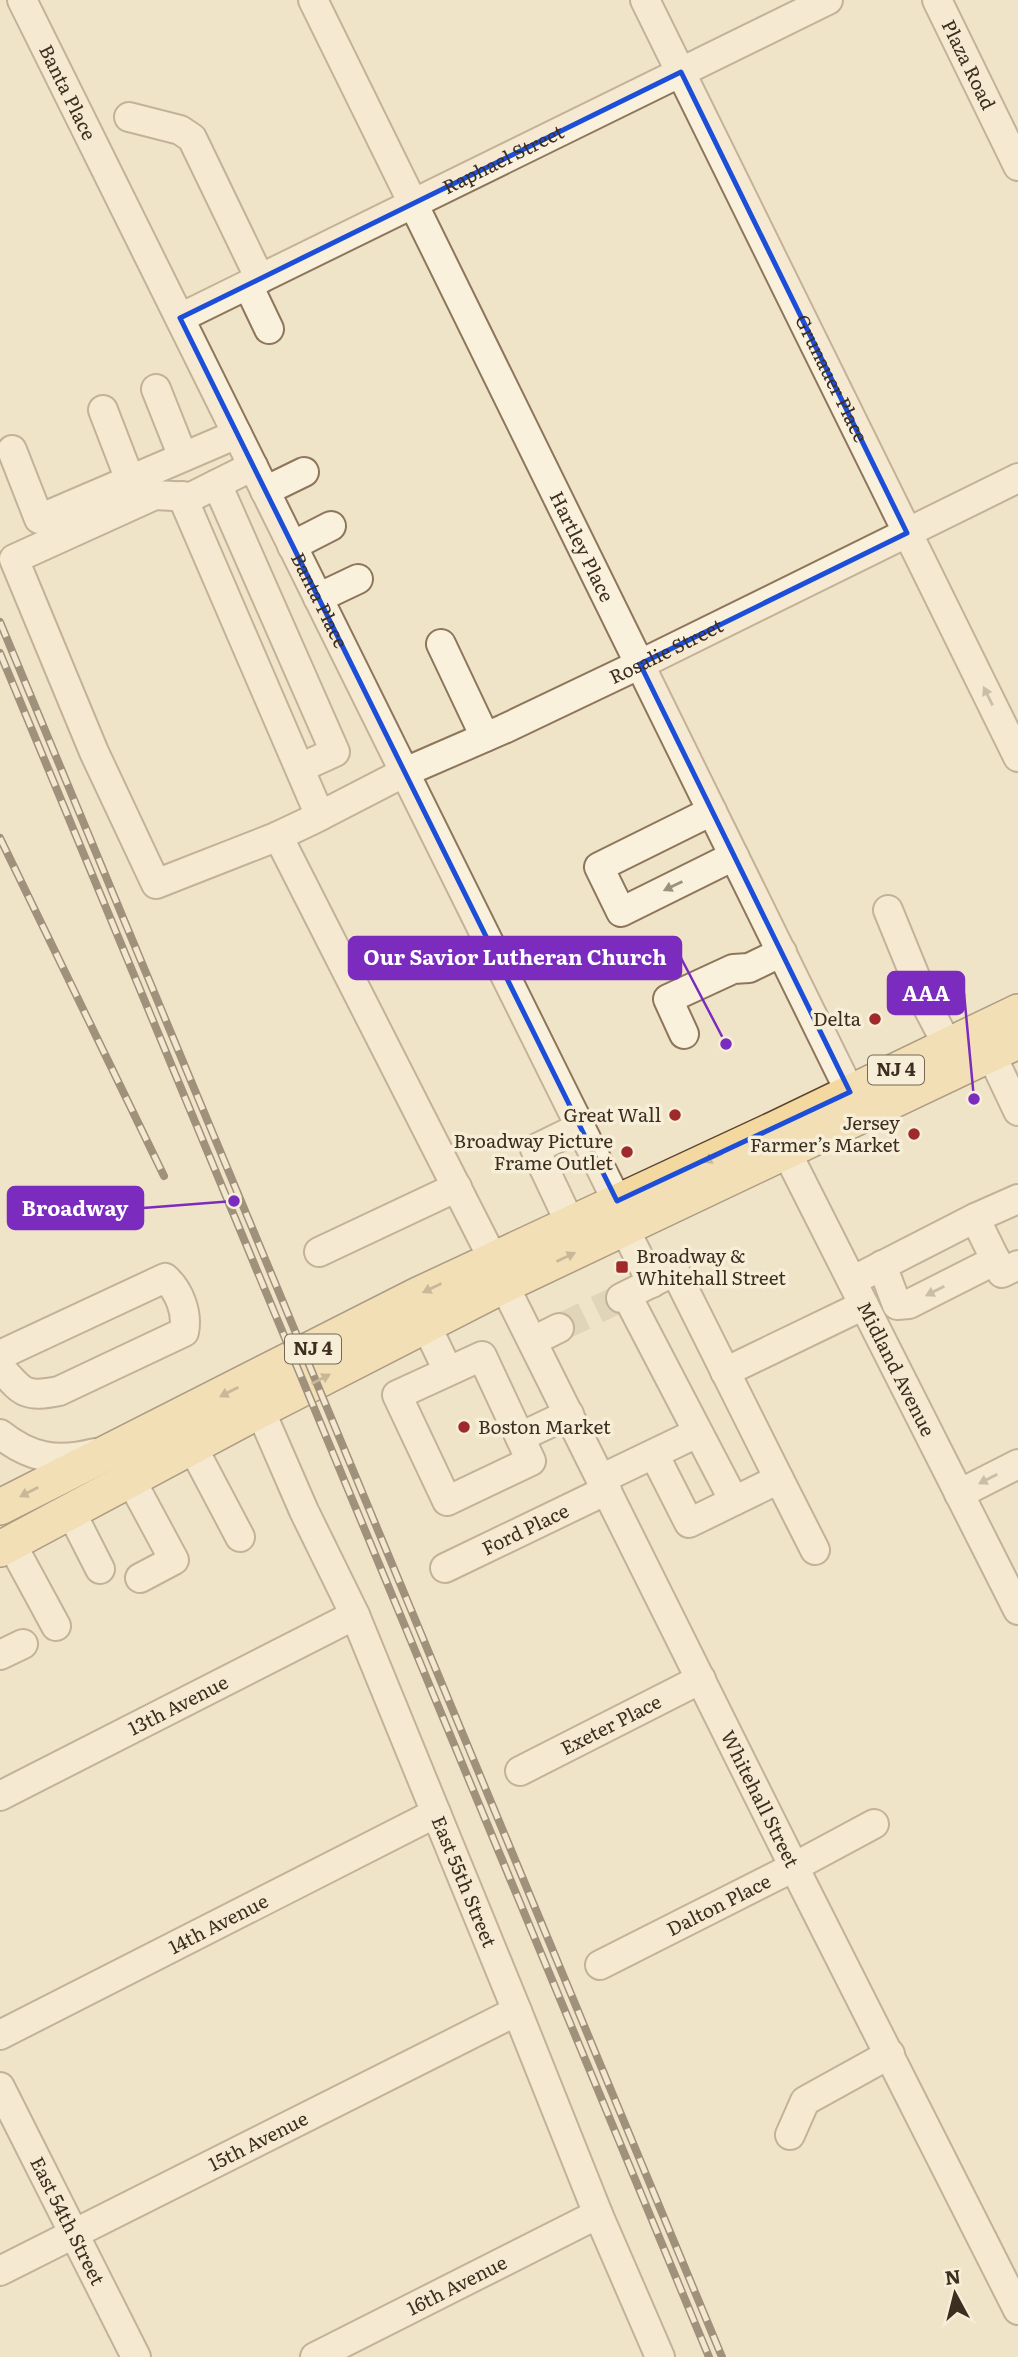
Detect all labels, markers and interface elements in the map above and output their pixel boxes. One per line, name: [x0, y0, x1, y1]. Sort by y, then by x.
street label: Plaza Road: [936, 14, 1004, 115]
street label: Banta Place: [33, 39, 104, 145]
street label: Raphael Street: [437, 117, 568, 200]
street label: Grunauer Place: [789, 309, 876, 447]
street label: Hartley Place: [543, 486, 622, 606]
street label: Banta Place: [285, 547, 356, 653]
street label: Rosalie Street: [604, 611, 728, 690]
one-way arrow: [982, 686, 993, 706]
one-way arrow: [663, 881, 683, 892]
callout: Our Savior Lutheran Church: [349, 937, 681, 979]
text: Our Savior Lutheran Church: [363, 940, 667, 971]
callout: AAA: [888, 972, 964, 1014]
text: AAA: [902, 976, 950, 1007]
place label: Delta: [813, 1004, 862, 1032]
marker: Delta: [867, 1011, 883, 1027]
road number: NJ 4: [868, 1056, 924, 1084]
place label: Great Wall: [563, 1100, 661, 1128]
marker: Great Wall: [667, 1107, 683, 1123]
place label: Jersey Farmer’s Market: [750, 1108, 900, 1158]
place label: Broadway Picture Frame Outlet: [454, 1126, 613, 1176]
marker: Jersey Farmer’s Market: [906, 1126, 922, 1142]
marker: Broadway Picture Frame Outlet: [619, 1144, 635, 1160]
one-way arrow: [703, 1152, 723, 1163]
callout: Broadway: [8, 1187, 143, 1229]
text: Broadway: [22, 1191, 129, 1222]
place label: Broadway & Whitehall Street: [636, 1241, 786, 1291]
one-way arrow: [556, 1251, 577, 1262]
marker: Broadway & Whitehall Street: [614, 1259, 630, 1275]
one-way arrow: [422, 1283, 442, 1294]
one-way arrow: [925, 1285, 945, 1296]
street label: Midland Avenue: [851, 1296, 943, 1441]
road number: NJ 4: [285, 1334, 341, 1364]
one-way arrow: [311, 1374, 331, 1385]
one-way arrow: [219, 1386, 239, 1397]
place label: Boston Market: [478, 1412, 611, 1440]
marker: Boston Market: [456, 1419, 472, 1435]
one-way arrow: [978, 1473, 998, 1484]
one-way arrow: [19, 1487, 39, 1498]
street label: Ford Place: [477, 1496, 573, 1561]
street label: 13th Avenue: [123, 1667, 233, 1741]
street label: Exeter Place: [555, 1687, 666, 1761]
street label: Whitehall Street: [715, 1725, 807, 1872]
street label: East 55th Street: [426, 1811, 505, 1952]
street label: Dalton Place: [661, 1866, 775, 1942]
street label: 14th Avenue: [163, 1886, 273, 1960]
street label: 15th Avenue: [203, 2103, 312, 2177]
street label: East 54th Street: [24, 2151, 113, 2290]
street label: 16th Avenue: [402, 2247, 511, 2321]
north arrow: [920, 2259, 990, 2329]
text: N: [943, 2261, 962, 2291]

